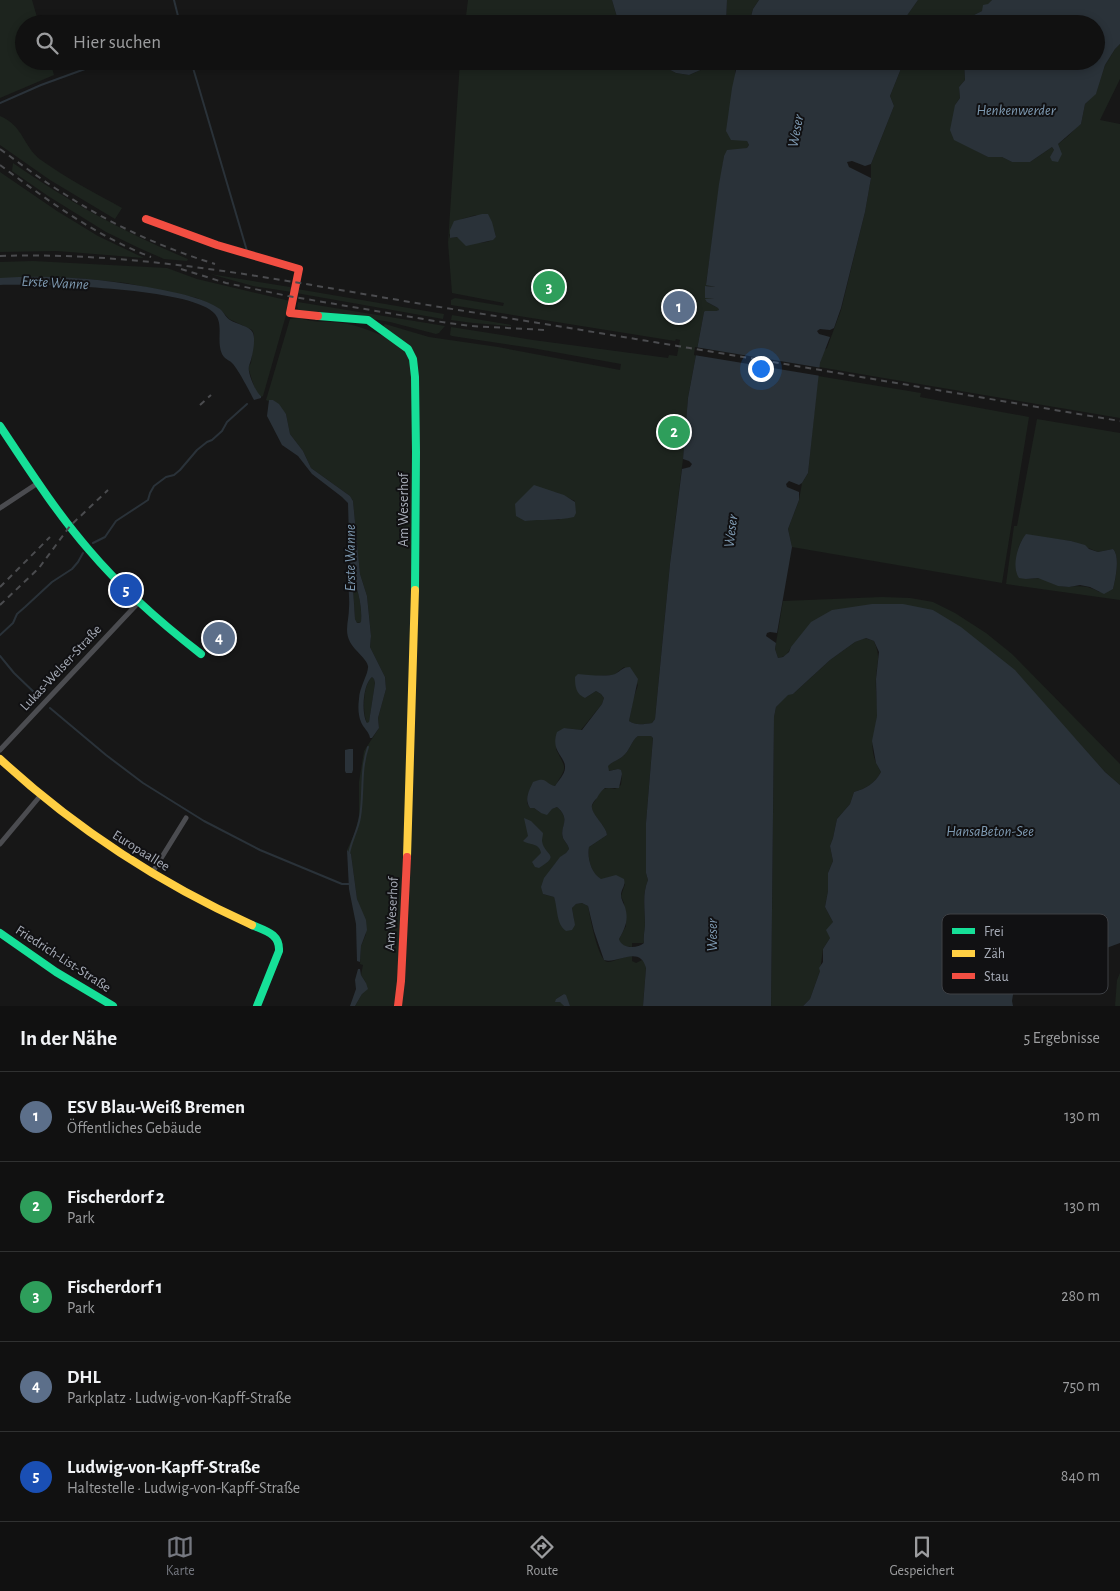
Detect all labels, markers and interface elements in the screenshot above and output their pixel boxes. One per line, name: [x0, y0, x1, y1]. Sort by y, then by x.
search box: [15, 15, 1105, 70]
icon: search: [33, 29, 61, 57]
text: Hier suchen: [73, 33, 161, 52]
water label: Henkenwerder: [976, 103, 1057, 118]
water label: Weser: [785, 112, 807, 149]
pin: 3: [533, 268, 565, 306]
water label: Erste Wanne: [21, 274, 89, 292]
pin: 1: [663, 288, 695, 326]
your location: [748, 356, 774, 382]
pin: 2: [658, 413, 690, 451]
street label: Am Weserhof: [397, 472, 411, 547]
water label: Weser: [722, 513, 741, 548]
water label: Erste Wanne: [343, 524, 358, 592]
pin: 5: [110, 571, 142, 609]
pin: 4: [203, 619, 235, 657]
street label: Lukas-Welser-Straße: [18, 622, 104, 714]
water label: HansaBeton-See: [946, 824, 1034, 839]
street label: Europaallee: [110, 828, 172, 874]
street label: Am Weserhof: [383, 876, 401, 951]
legend: [942, 914, 1108, 994]
water label: Weser: [705, 917, 720, 951]
street label: Friedrich-List-Straße: [13, 923, 113, 995]
text: Frei: [984, 925, 1004, 939]
text: Zäh: [984, 947, 1005, 961]
text: Stau: [984, 970, 1009, 984]
text: In der Nähe: [20, 1028, 117, 1049]
text: 5 Ergebnisse: [1023, 1030, 1100, 1046]
text: ESV Blau-Weiß Bremen: [67, 1098, 245, 1117]
text: 1: [33, 1108, 39, 1124]
text: 130 m: [1064, 1108, 1100, 1124]
text: Öffentliches Gebäude: [67, 1120, 202, 1136]
text: Fischerdorf 2: [67, 1188, 165, 1207]
text: 2: [32, 1198, 40, 1214]
text: 130 m: [1064, 1198, 1100, 1214]
text: Park: [67, 1210, 95, 1226]
text: Fischerdorf 1: [67, 1278, 163, 1297]
text: 3: [33, 1288, 39, 1304]
text: 280 m: [1061, 1288, 1100, 1304]
text: Park: [67, 1300, 95, 1316]
text: DHL: [67, 1368, 101, 1387]
text: 4: [32, 1378, 40, 1394]
text: 750 m: [1063, 1378, 1100, 1394]
text: Parkplatz · Ludwig-von-Kapff-Straße: [67, 1390, 291, 1406]
text: Ludwig-von-Kapff-Straße: [67, 1458, 260, 1477]
text: 5: [33, 1468, 39, 1484]
text: 840 m: [1061, 1468, 1100, 1484]
text: Haltestelle · Ludwig-von-Kapff-Straße: [67, 1480, 300, 1496]
tab: Karte: [166, 1533, 195, 1580]
tab: Route: [526, 1533, 558, 1580]
tab: Gespeichert: [889, 1533, 954, 1580]

